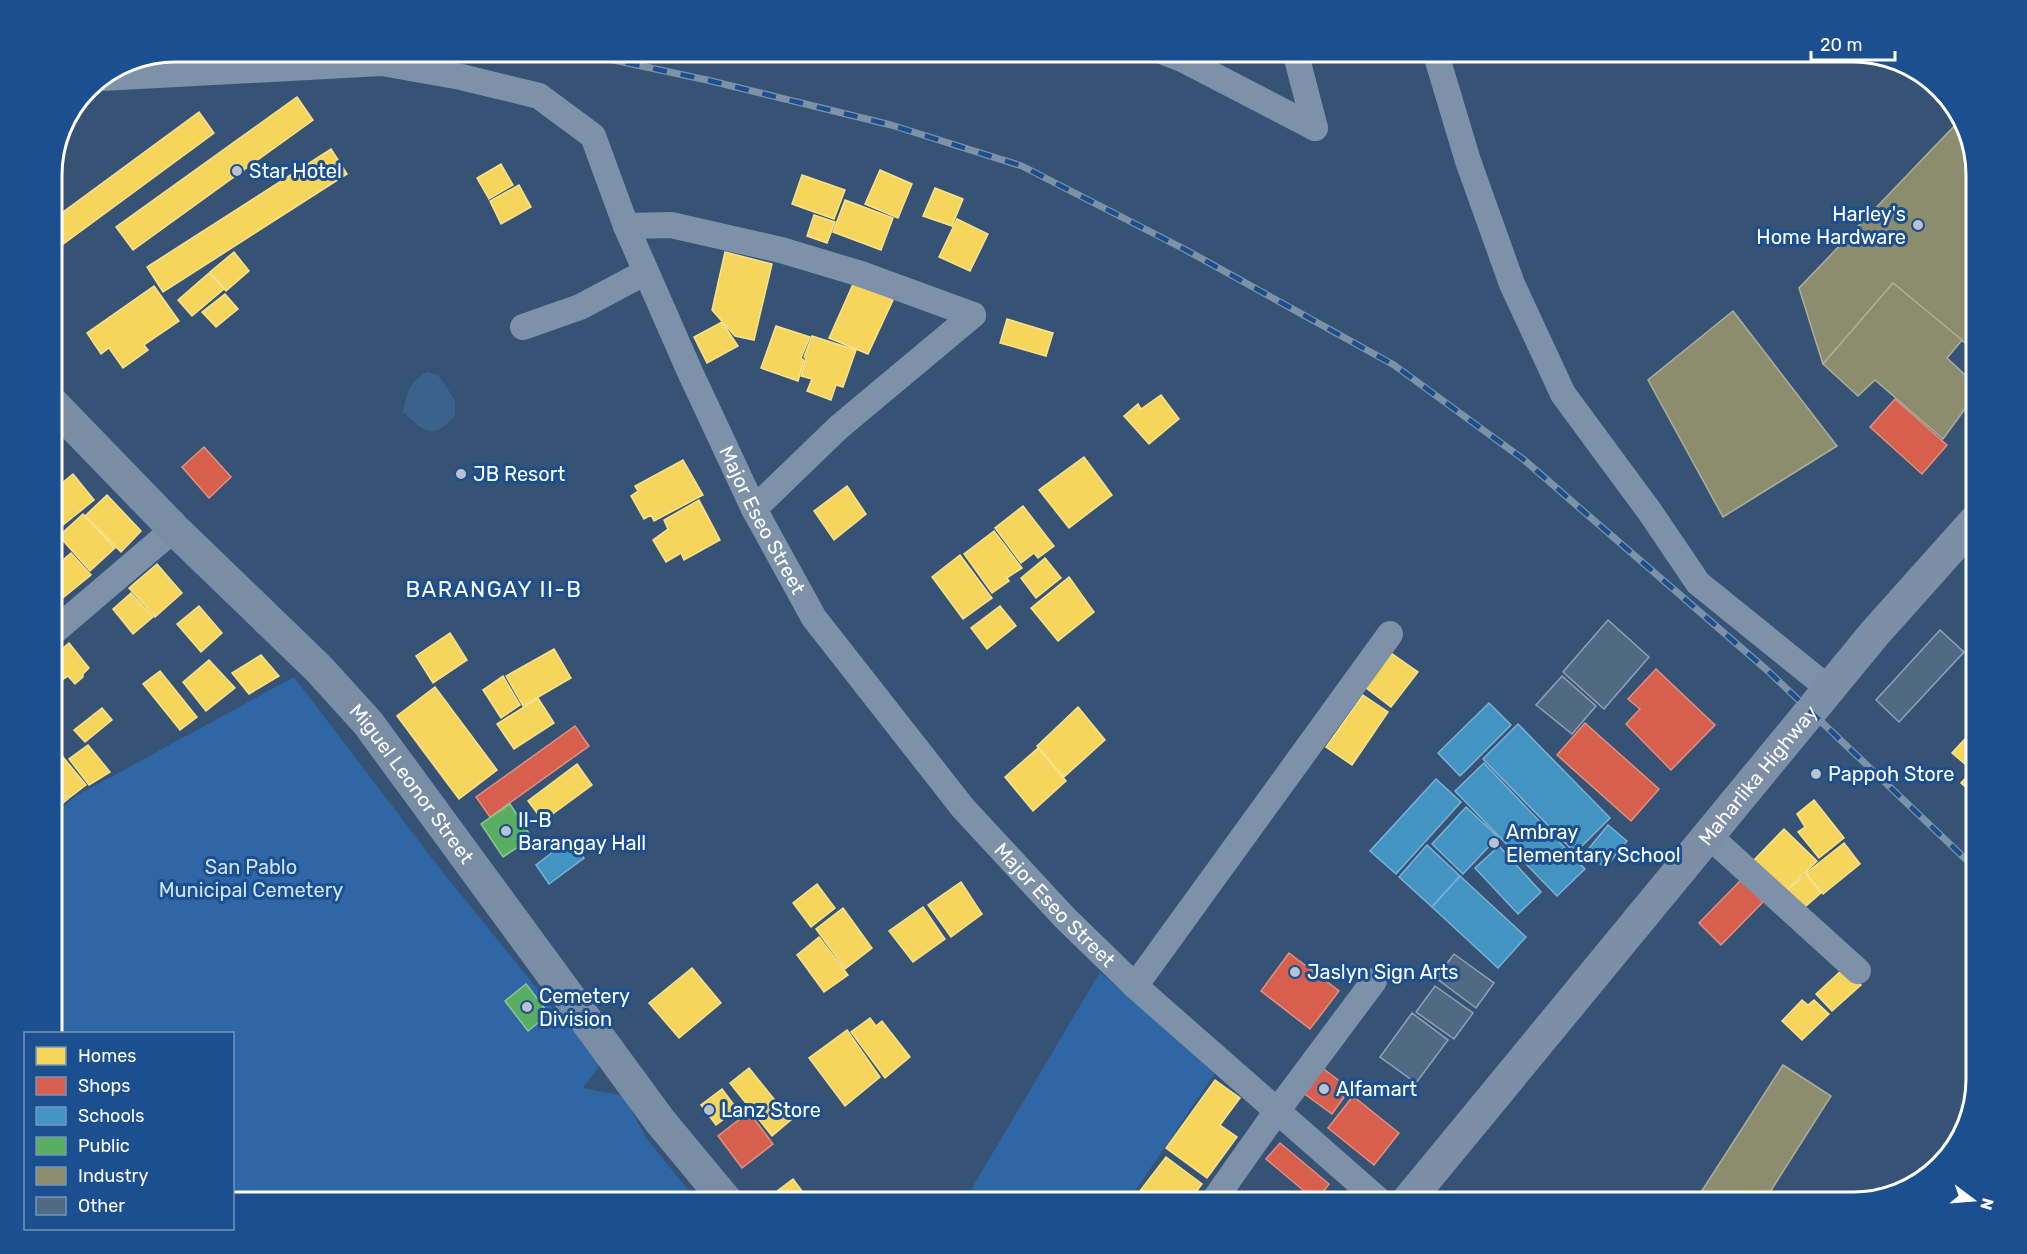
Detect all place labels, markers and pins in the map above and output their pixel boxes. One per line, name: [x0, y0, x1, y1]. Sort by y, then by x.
place label: Star Hotel: [249, 159, 342, 183]
marker: Star Hotel: [230, 164, 244, 178]
place label: Harley's Home Hardware: [1756, 202, 1906, 249]
marker: Harley's Home Hardware: [1911, 218, 1925, 232]
place label: JB Resort: [473, 462, 565, 486]
marker: JB Resort: [454, 467, 468, 481]
place label: Pappoh Store: [1828, 762, 1954, 786]
marker: Pappoh Store: [1809, 767, 1823, 781]
place label: II-B Barangay Hall: [518, 808, 646, 855]
place label: Ambray Elementary School: [1506, 820, 1681, 867]
marker: II-B Barangay Hall: [499, 824, 513, 838]
marker: Ambray Elementary School: [1487, 836, 1501, 850]
place label: Jaslyn Sign Arts: [1307, 960, 1459, 984]
marker: Jaslyn Sign Arts: [1288, 965, 1302, 979]
place label: Cemetery Division: [539, 984, 630, 1031]
marker: Cemetery Division: [520, 1000, 534, 1014]
place label: Alfamart: [1336, 1077, 1417, 1101]
marker: Alfamart: [1317, 1082, 1331, 1096]
place label: Lanz Store: [721, 1098, 821, 1122]
marker: Lanz Store: [702, 1103, 716, 1117]

